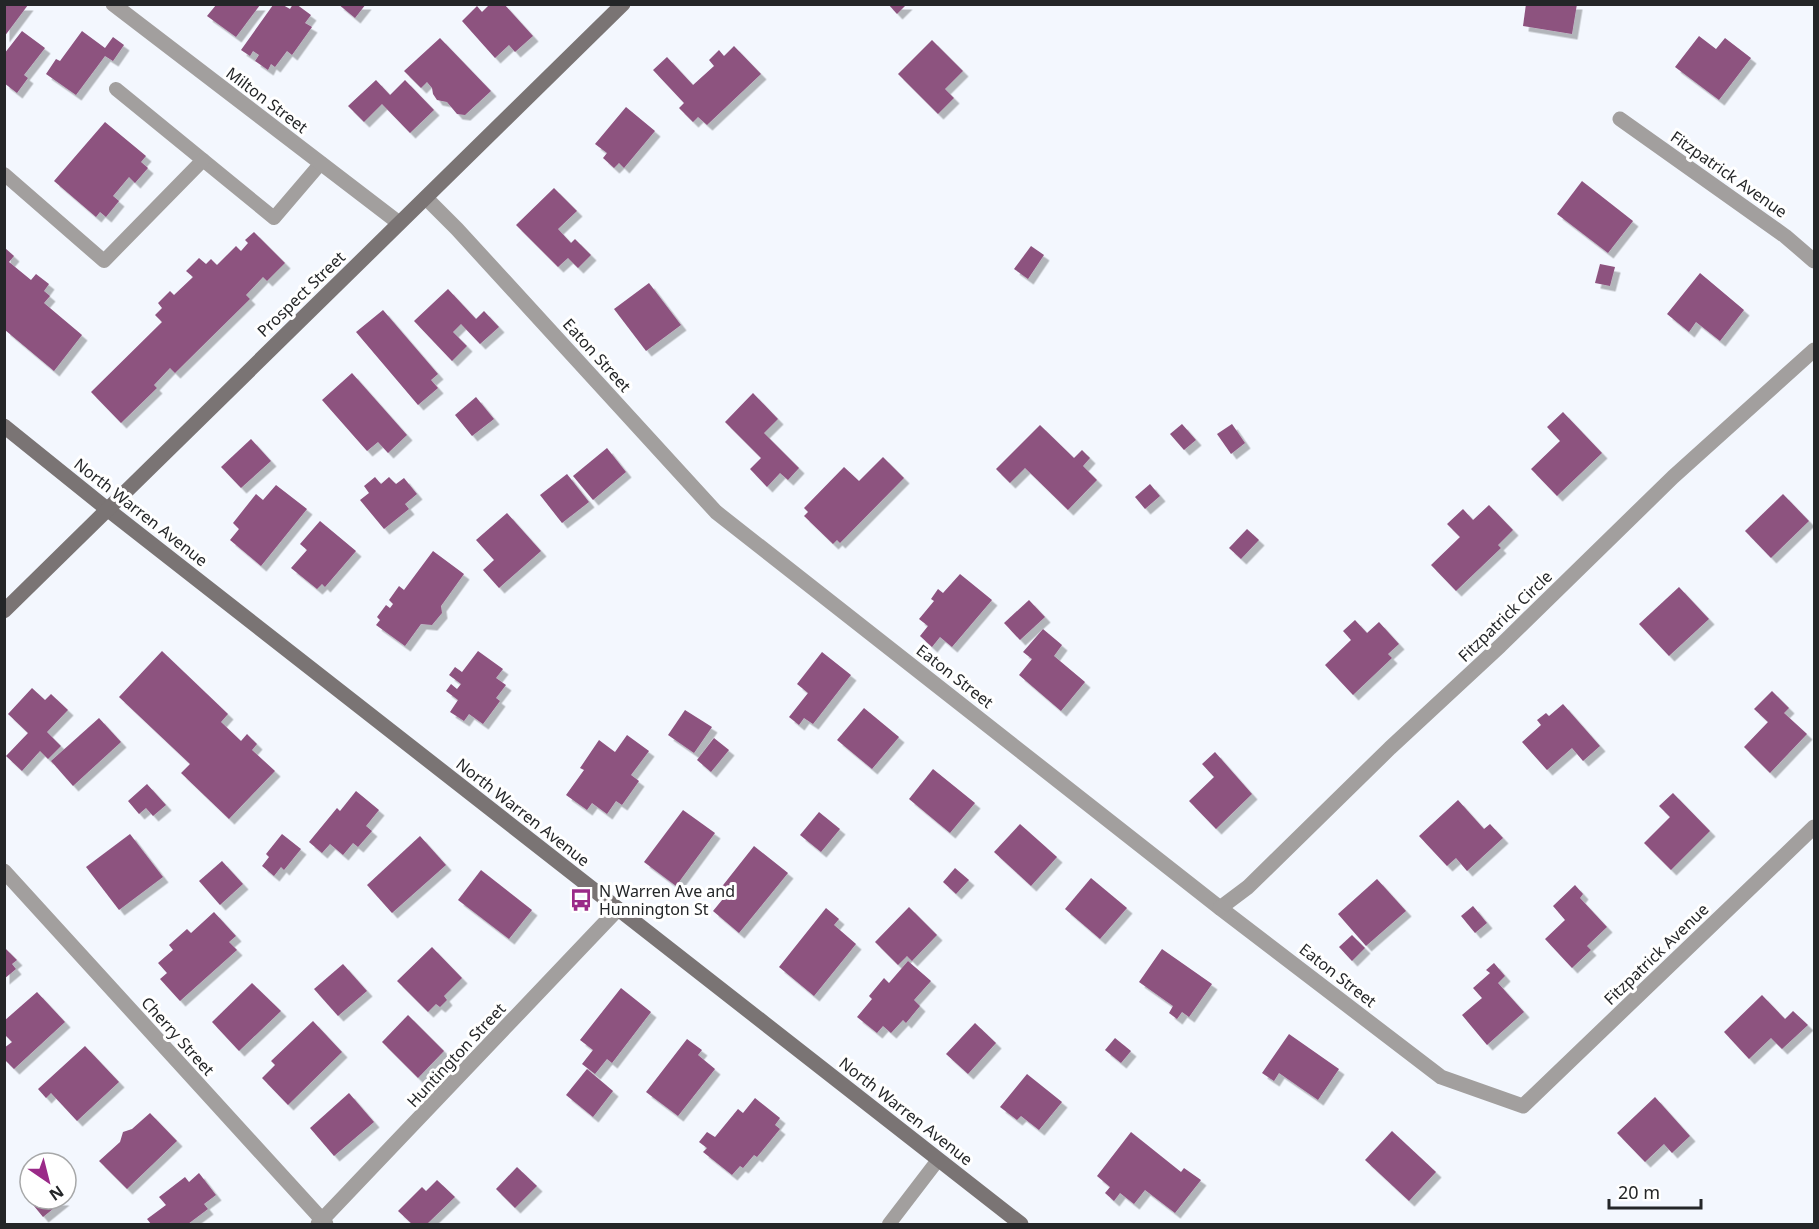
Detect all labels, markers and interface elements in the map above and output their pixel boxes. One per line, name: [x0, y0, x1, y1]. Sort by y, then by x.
street label: Milton Street: [222, 62, 313, 138]
street label: Fitzpatrick Avenue: [1666, 126, 1792, 222]
street label: Prospect Street: [252, 246, 350, 342]
street label: Eaton Street: [558, 313, 636, 397]
street label: North Warren Avenue: [70, 453, 212, 571]
street label: Fitzpatrick Circle: [1453, 565, 1557, 667]
street label: Eaton Street: [912, 639, 998, 713]
street label: North Warren Avenue: [452, 753, 594, 871]
place label: N Warren Ave and Hunnington St: [599, 880, 735, 920]
bus stop icon: N Warren Ave and Hunnington St: [568, 887, 594, 913]
street label: Fitzpatrick Avenue: [1599, 898, 1713, 1010]
street label: Eaton Street: [1295, 938, 1381, 1012]
street label: Cherry Street: [137, 992, 220, 1080]
street label: Huntington Street: [402, 998, 510, 1112]
street label: North Warren Avenue: [835, 1052, 977, 1170]
north arrow: [18, 1151, 78, 1211]
scale bar: [1609, 1172, 1700, 1210]
text: 20 m: [1618, 1180, 1660, 1204]
text: N: [45, 1181, 68, 1206]

